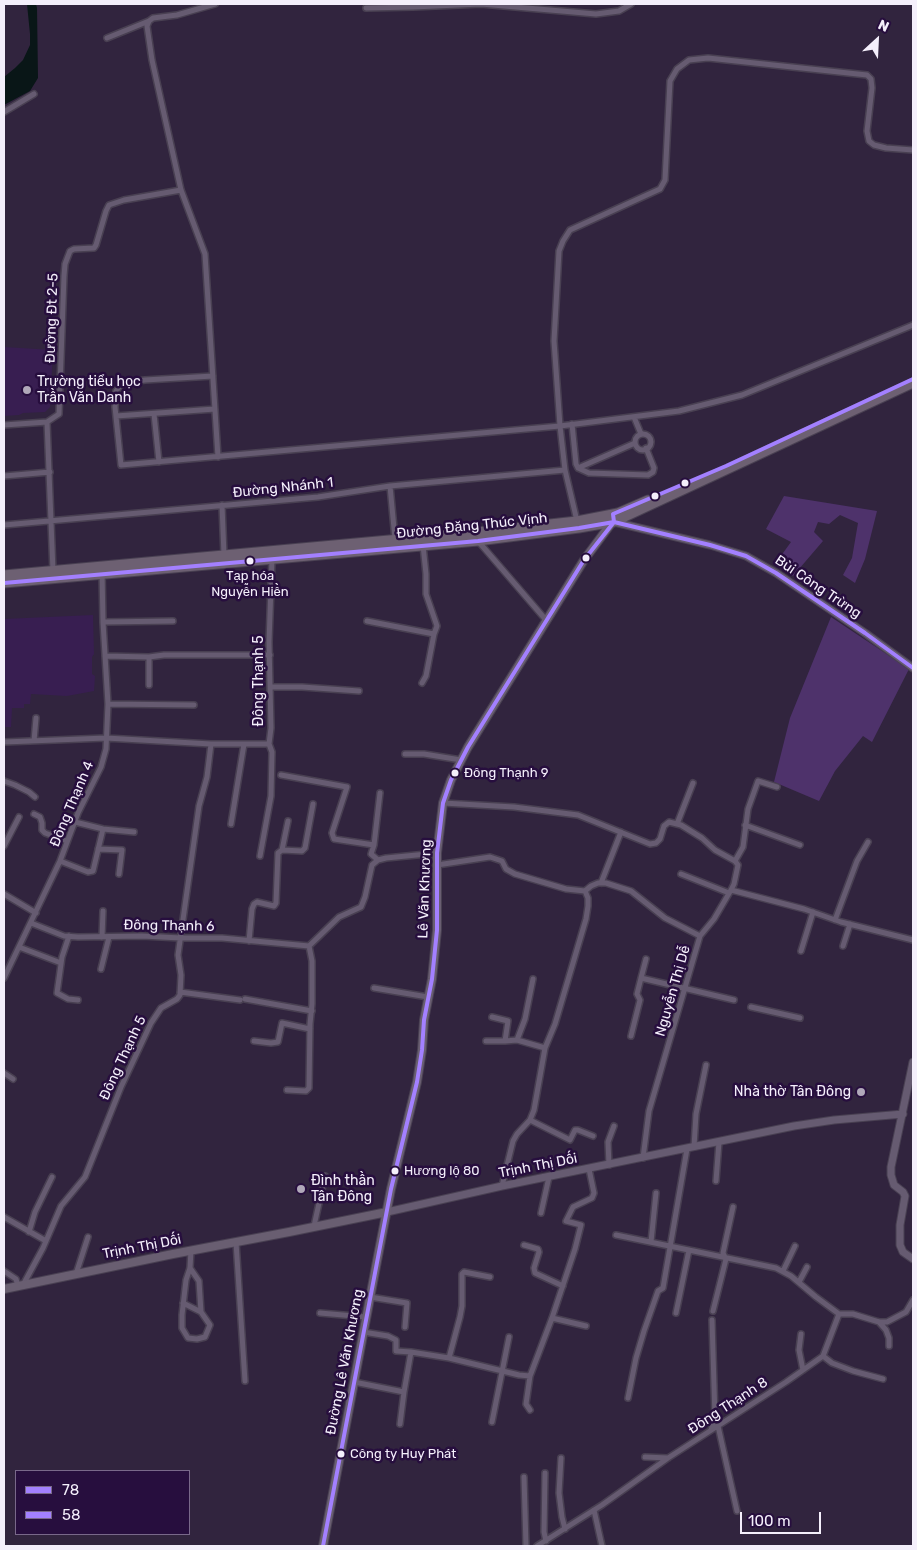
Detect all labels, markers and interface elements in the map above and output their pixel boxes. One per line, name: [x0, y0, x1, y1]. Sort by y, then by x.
north arrow: [852, 15, 902, 65]
text: N: [875, 16, 892, 36]
street label: Đường Đt 2-5: [42, 273, 62, 363]
place label: Trường tiểu học Trần Văn Danh: [37, 374, 141, 407]
marker: Trường tiểu học Trần Văn Danh: [21, 384, 33, 396]
street label: Đường Nhánh 1: [232, 474, 334, 502]
unlabelled marker: [680, 478, 690, 488]
unlabelled marker: [650, 491, 660, 501]
street label: Đường Đặng Thúc Vịnh: [396, 510, 548, 542]
street label: Bùi Công Trừng: [772, 552, 864, 622]
unlabelled marker: [581, 553, 591, 563]
marker: Tạp hóa Nguyễn Hiền: [245, 556, 255, 566]
place label: Tạp hóa Nguyễn Hiền: [211, 568, 289, 599]
street label: Đông Thạnh 5: [251, 636, 267, 726]
street label: Đông Thạnh 4: [46, 759, 98, 849]
place label: Đông Thạnh 9: [464, 765, 548, 781]
marker: Đông Thạnh 9: [450, 768, 460, 778]
street label: Lê Văn Khương: [415, 839, 435, 939]
street label: Đông Thạnh 6: [123, 917, 215, 935]
street label: Nguyễn Thị Dễ: [652, 943, 694, 1039]
street label: Đông Thạnh 5: [96, 1013, 150, 1103]
place label: Nhà thờ Tân Đông: [734, 1084, 851, 1100]
marker: Nhà thờ Tân Đông: [855, 1086, 867, 1098]
street label: Trịnh Thị Dối: [497, 1150, 579, 1182]
place label: Hương lộ 80: [404, 1163, 479, 1179]
marker: Hương lộ 80: [390, 1166, 400, 1176]
place label: Đình thần Tân Đông: [311, 1173, 375, 1206]
marker: Đình thần Tân Đông: [295, 1183, 307, 1195]
street label: Trịnh Thị Dối: [101, 1231, 183, 1263]
street label: Đường Lê Văn Khương: [323, 1288, 367, 1436]
street label: Đông Thạnh 8: [685, 1374, 771, 1438]
place label: Công ty Huy Phát: [350, 1446, 456, 1462]
marker: Công ty Huy Phát: [336, 1449, 346, 1459]
legend: [15, 1470, 190, 1535]
text: 78: [62, 1481, 79, 1499]
scale bar: [742, 1502, 823, 1534]
text: 58: [62, 1506, 80, 1524]
text: 100 m: [748, 1512, 790, 1530]

